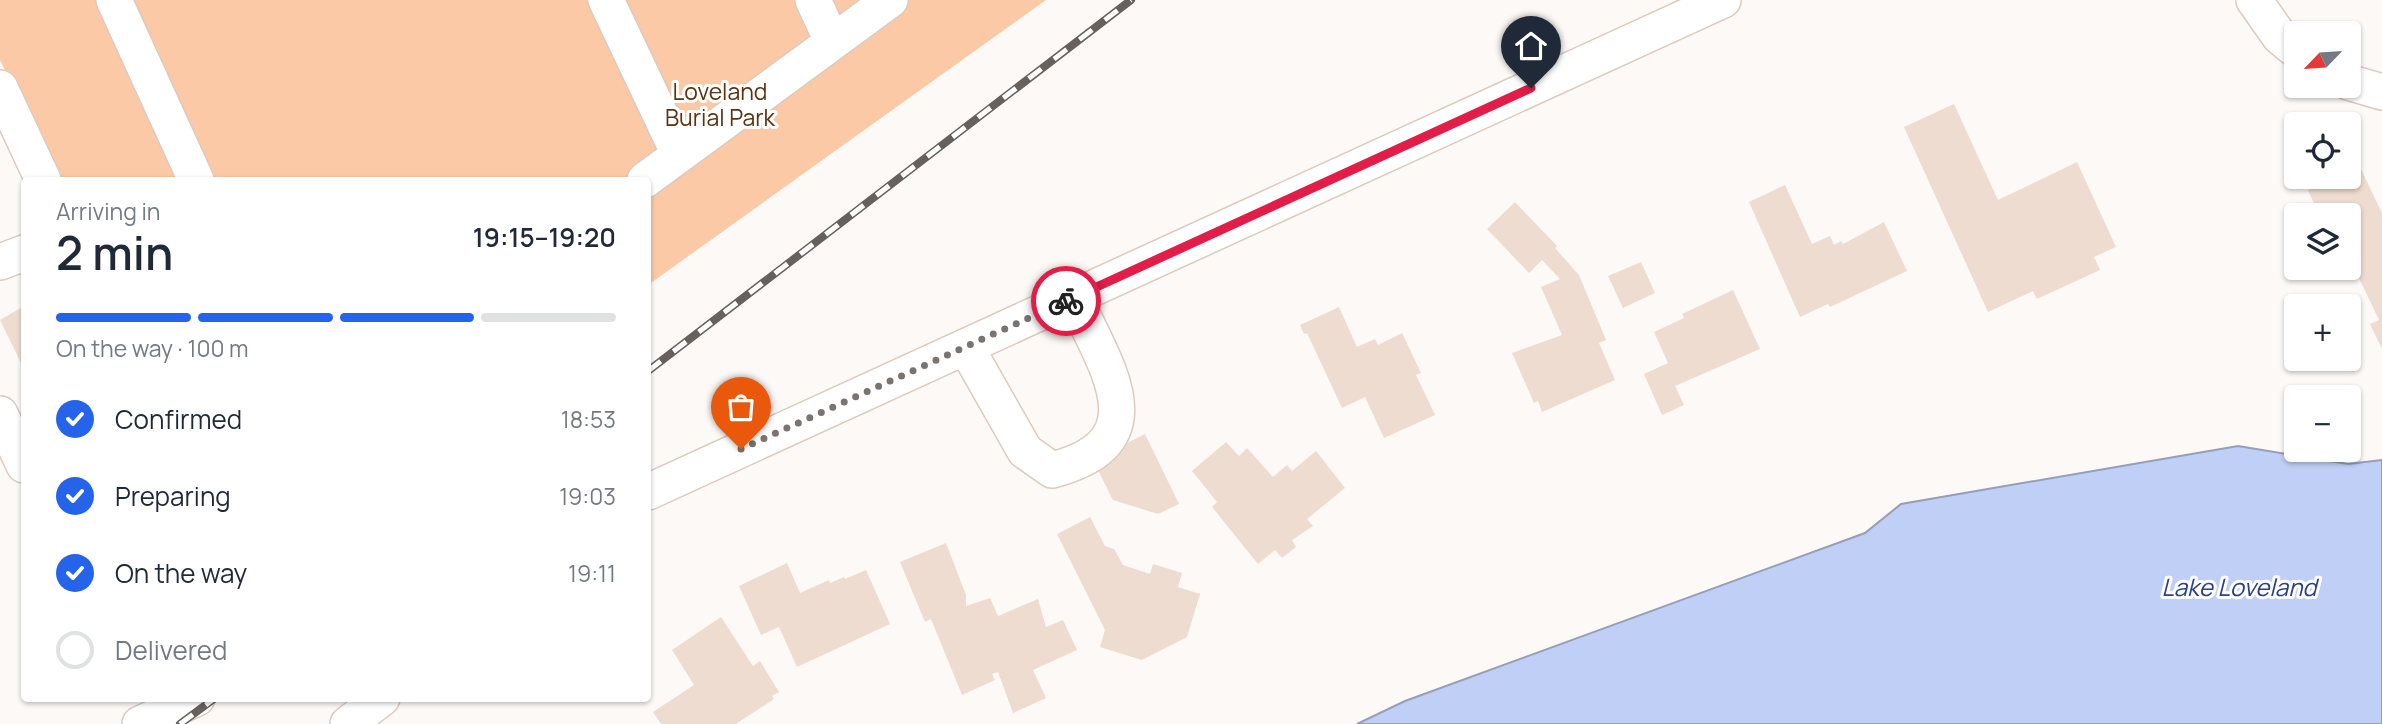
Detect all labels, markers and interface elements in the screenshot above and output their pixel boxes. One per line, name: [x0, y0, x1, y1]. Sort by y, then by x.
pin: [1501, 16, 1561, 88]
north arrow: [2284, 21, 2361, 98]
map controls: [2284, 21, 2361, 462]
icon: home: [1512, 27, 1550, 65]
park label: Loveland Burial Park: [665, 75, 776, 133]
button: locate: [2284, 112, 2361, 189]
text: Arriving in: [56, 195, 161, 227]
button: layers: [2284, 203, 2361, 280]
text: 19:15–19:20: [473, 219, 616, 255]
text: 2 min: [56, 221, 173, 284]
courier: [1031, 266, 1101, 336]
icon: bike: [1047, 282, 1085, 320]
button: +: [2284, 294, 2361, 371]
text: On the way · 100 m: [56, 332, 249, 364]
pin: [711, 377, 771, 449]
button: −: [2284, 385, 2361, 462]
icon: bag: [722, 388, 760, 426]
icon: check: [56, 400, 94, 438]
text: Confirmed: [115, 401, 242, 437]
text: 18:53: [561, 403, 616, 435]
icon: check: [56, 477, 94, 515]
text: Preparing: [115, 478, 231, 514]
text: 19:03: [559, 480, 616, 512]
icon: check: [56, 554, 94, 592]
text: On the way: [115, 555, 247, 591]
text: 19:11: [568, 557, 616, 589]
water label: Lake Loveland: [2161, 570, 2319, 603]
text: Delivered: [115, 632, 227, 668]

